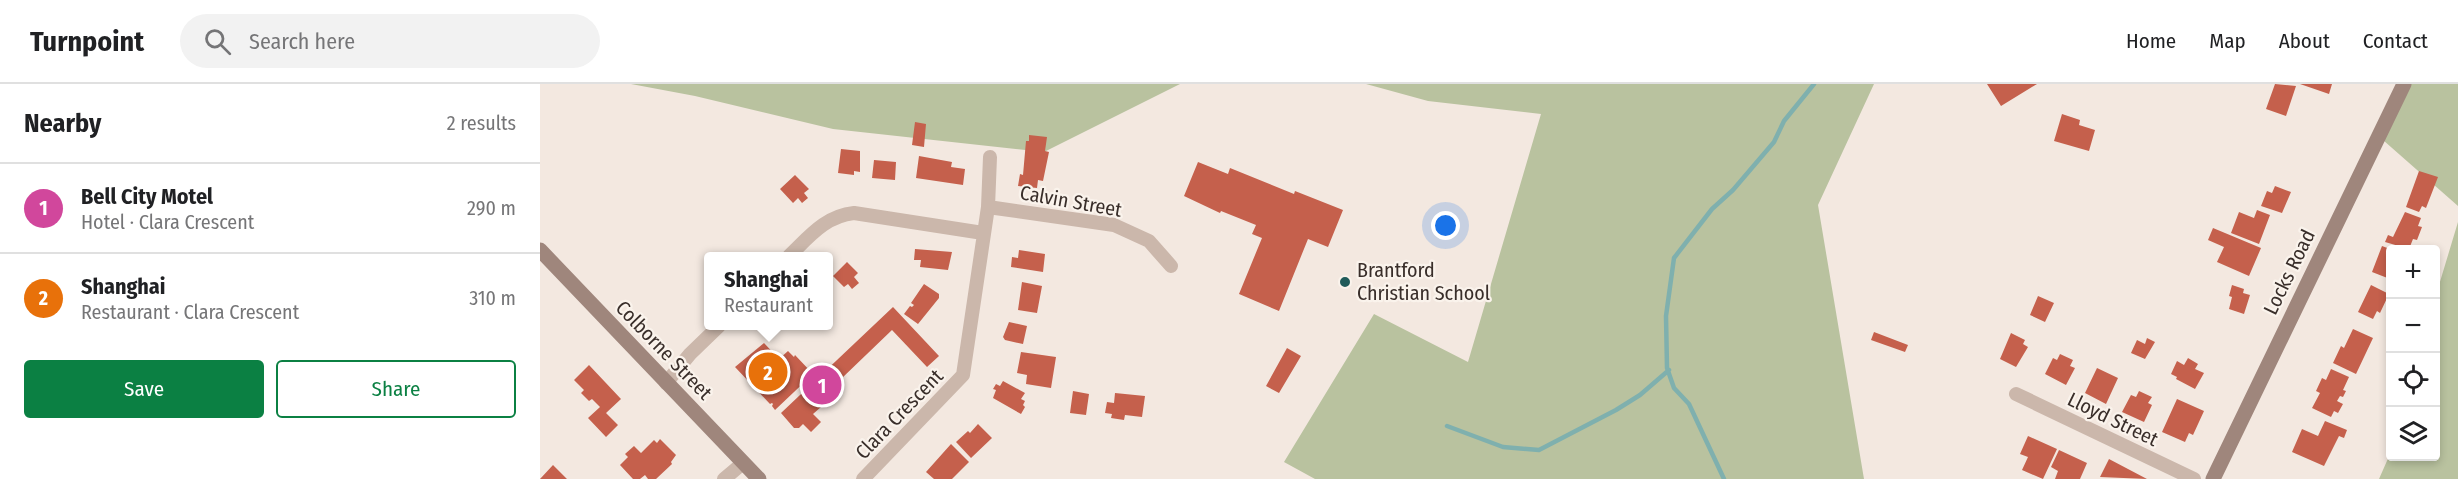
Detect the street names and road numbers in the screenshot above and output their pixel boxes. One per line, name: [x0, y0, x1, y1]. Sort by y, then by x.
street label: Calvin Street: [1018, 180, 1124, 222]
street label: Locks Road: [2258, 226, 2320, 318]
street label: Colborne Street: [611, 296, 717, 405]
street label: Clara Crescent: [850, 364, 948, 464]
street label: Lloyd Street: [2064, 387, 2163, 451]

